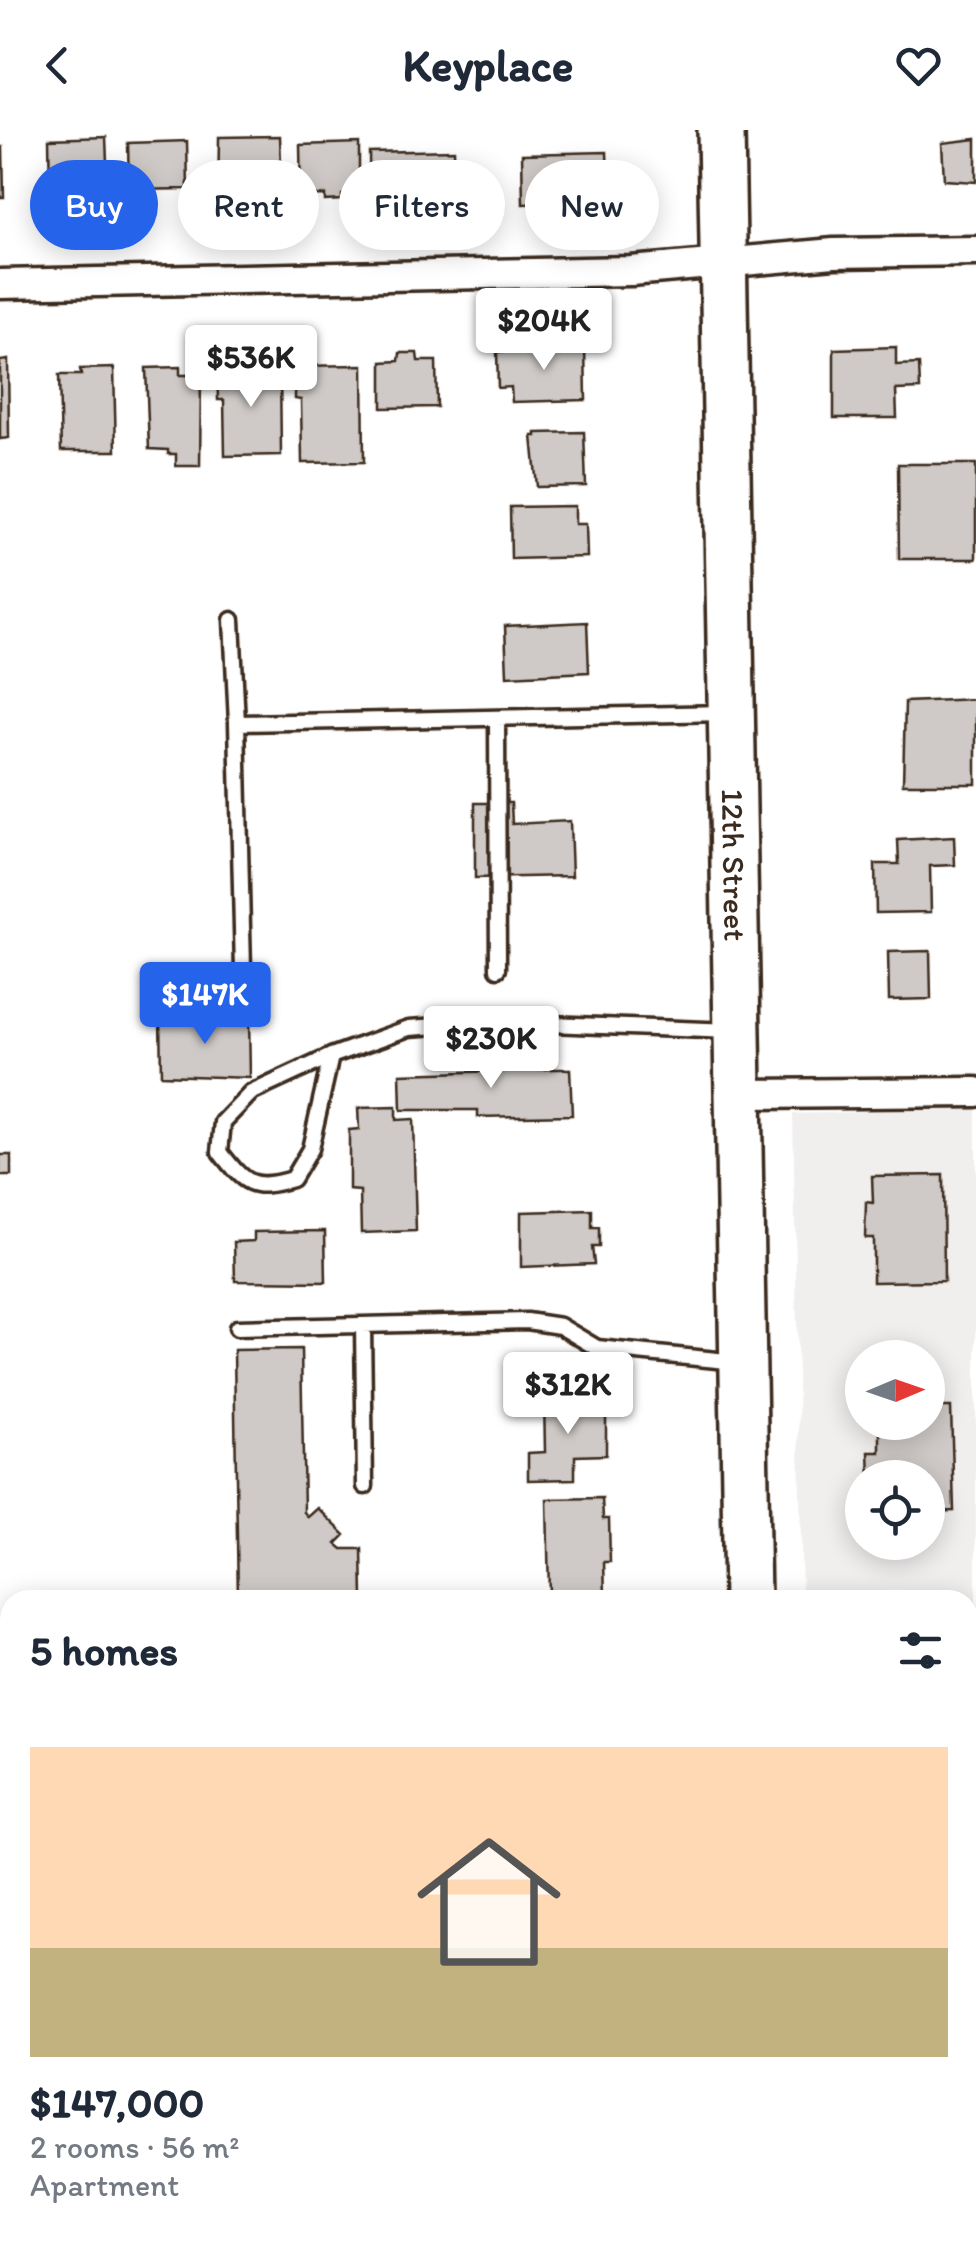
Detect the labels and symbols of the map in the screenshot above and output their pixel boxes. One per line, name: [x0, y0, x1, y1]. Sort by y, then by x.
pin: $204K: [474, 288, 614, 373]
pin: $536K: [181, 325, 321, 410]
street label: 12th Street: [714, 788, 754, 941]
pin: $147K: [135, 962, 275, 1047]
pin: $230K: [421, 1006, 561, 1091]
north arrow: [845, 1340, 945, 1440]
pin: $312K: [498, 1352, 638, 1437]

